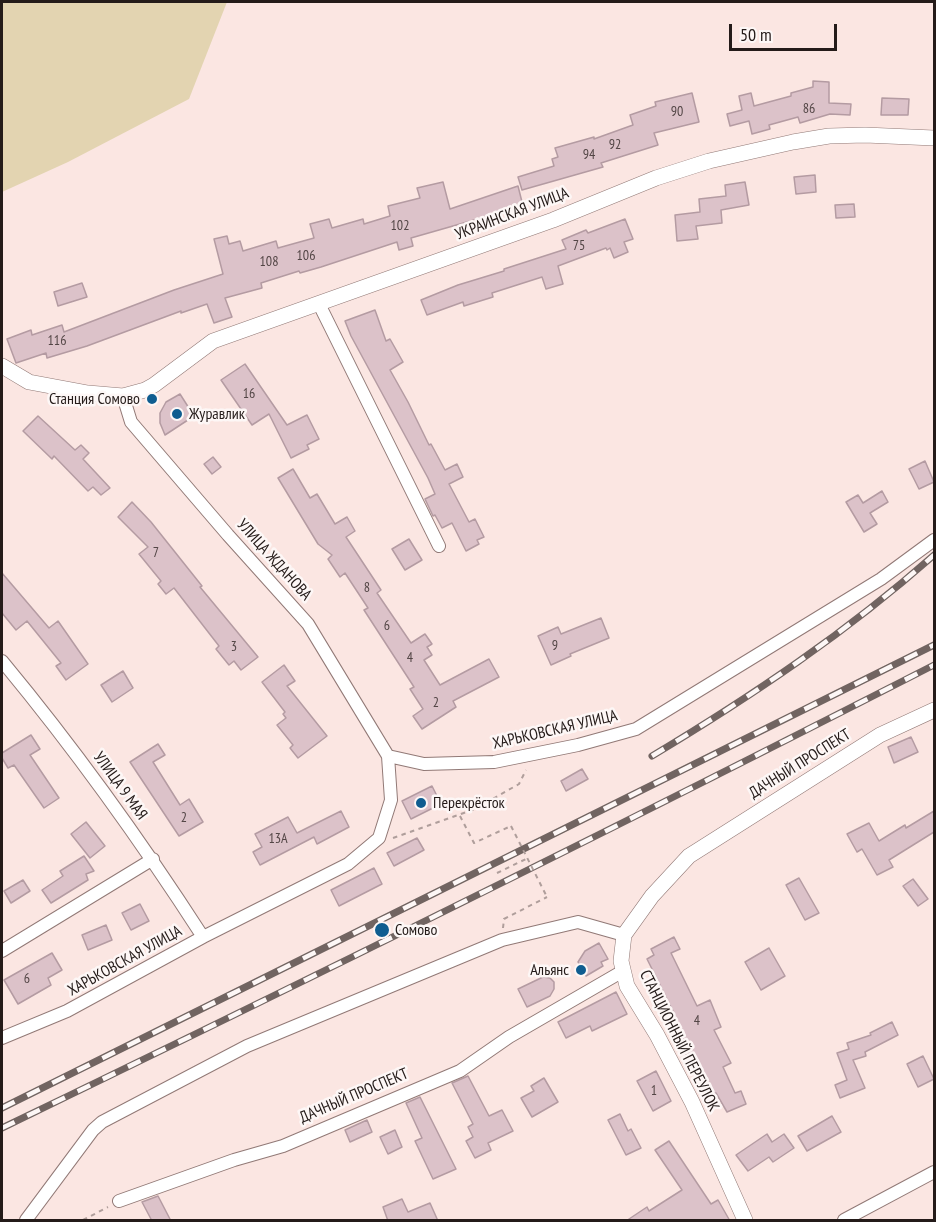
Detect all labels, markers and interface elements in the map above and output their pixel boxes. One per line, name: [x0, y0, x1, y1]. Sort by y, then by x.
scale bar: [732, 12, 840, 50]
text: 50 m: [740, 23, 772, 46]
house number: 86: [803, 101, 815, 117]
house number: 90: [671, 104, 683, 120]
house number: 92: [609, 137, 621, 153]
house number: 94: [583, 147, 595, 163]
street label: УКРАИНСКАЯ УЛИЦА: [453, 184, 571, 244]
house number: 102: [391, 218, 409, 234]
house number: 75: [573, 238, 585, 254]
house number: 106: [297, 248, 315, 264]
house number: 108: [260, 254, 278, 270]
house number: 116: [48, 333, 66, 349]
house number: 16: [243, 386, 255, 402]
place label: Станция Сомово: [49, 389, 140, 409]
marker: Станция Сомово: [145, 392, 159, 406]
place label: Журавлик: [189, 404, 245, 424]
marker: Журавлик: [170, 407, 184, 421]
street label: УЛИЦА ЖДАНОВА: [233, 515, 315, 605]
house number: 7: [153, 545, 159, 561]
house number: 8: [364, 580, 370, 596]
house number: 6: [384, 618, 390, 634]
house number: 9: [552, 638, 558, 654]
house number: 3: [231, 639, 237, 655]
house number: 4: [407, 650, 413, 666]
house number: 2: [433, 695, 439, 711]
street label: ХАРЬКОВСКАЯ УЛИЦА: [491, 706, 619, 754]
street label: ДАЧНЫЙ ПРОСПЕКТ: [746, 725, 854, 803]
street label: УЛИЦА 9 МАЯ: [89, 748, 151, 824]
place label: Перекрёсток: [433, 793, 505, 813]
marker: Перекрёсток: [414, 796, 428, 810]
house number: 2: [181, 810, 187, 826]
house number: 13А: [268, 831, 288, 847]
place label: Сомово: [395, 920, 437, 940]
marker: Сомово: [373, 921, 391, 939]
street label: ХАРЬКОВСКАЯ УЛИЦА: [65, 922, 185, 1000]
place label: Альянс: [530, 960, 569, 980]
marker: Альянс: [574, 963, 588, 977]
street label: СТАНЦИОННЫЙ ПЕРЕУЛОК: [635, 967, 723, 1115]
house number: 6: [24, 971, 30, 987]
house number: 4: [694, 1013, 700, 1029]
street label: ДАЧНЫЙ ПРОСПЕКТ: [297, 1064, 411, 1128]
house number: 1: [651, 1083, 657, 1099]

